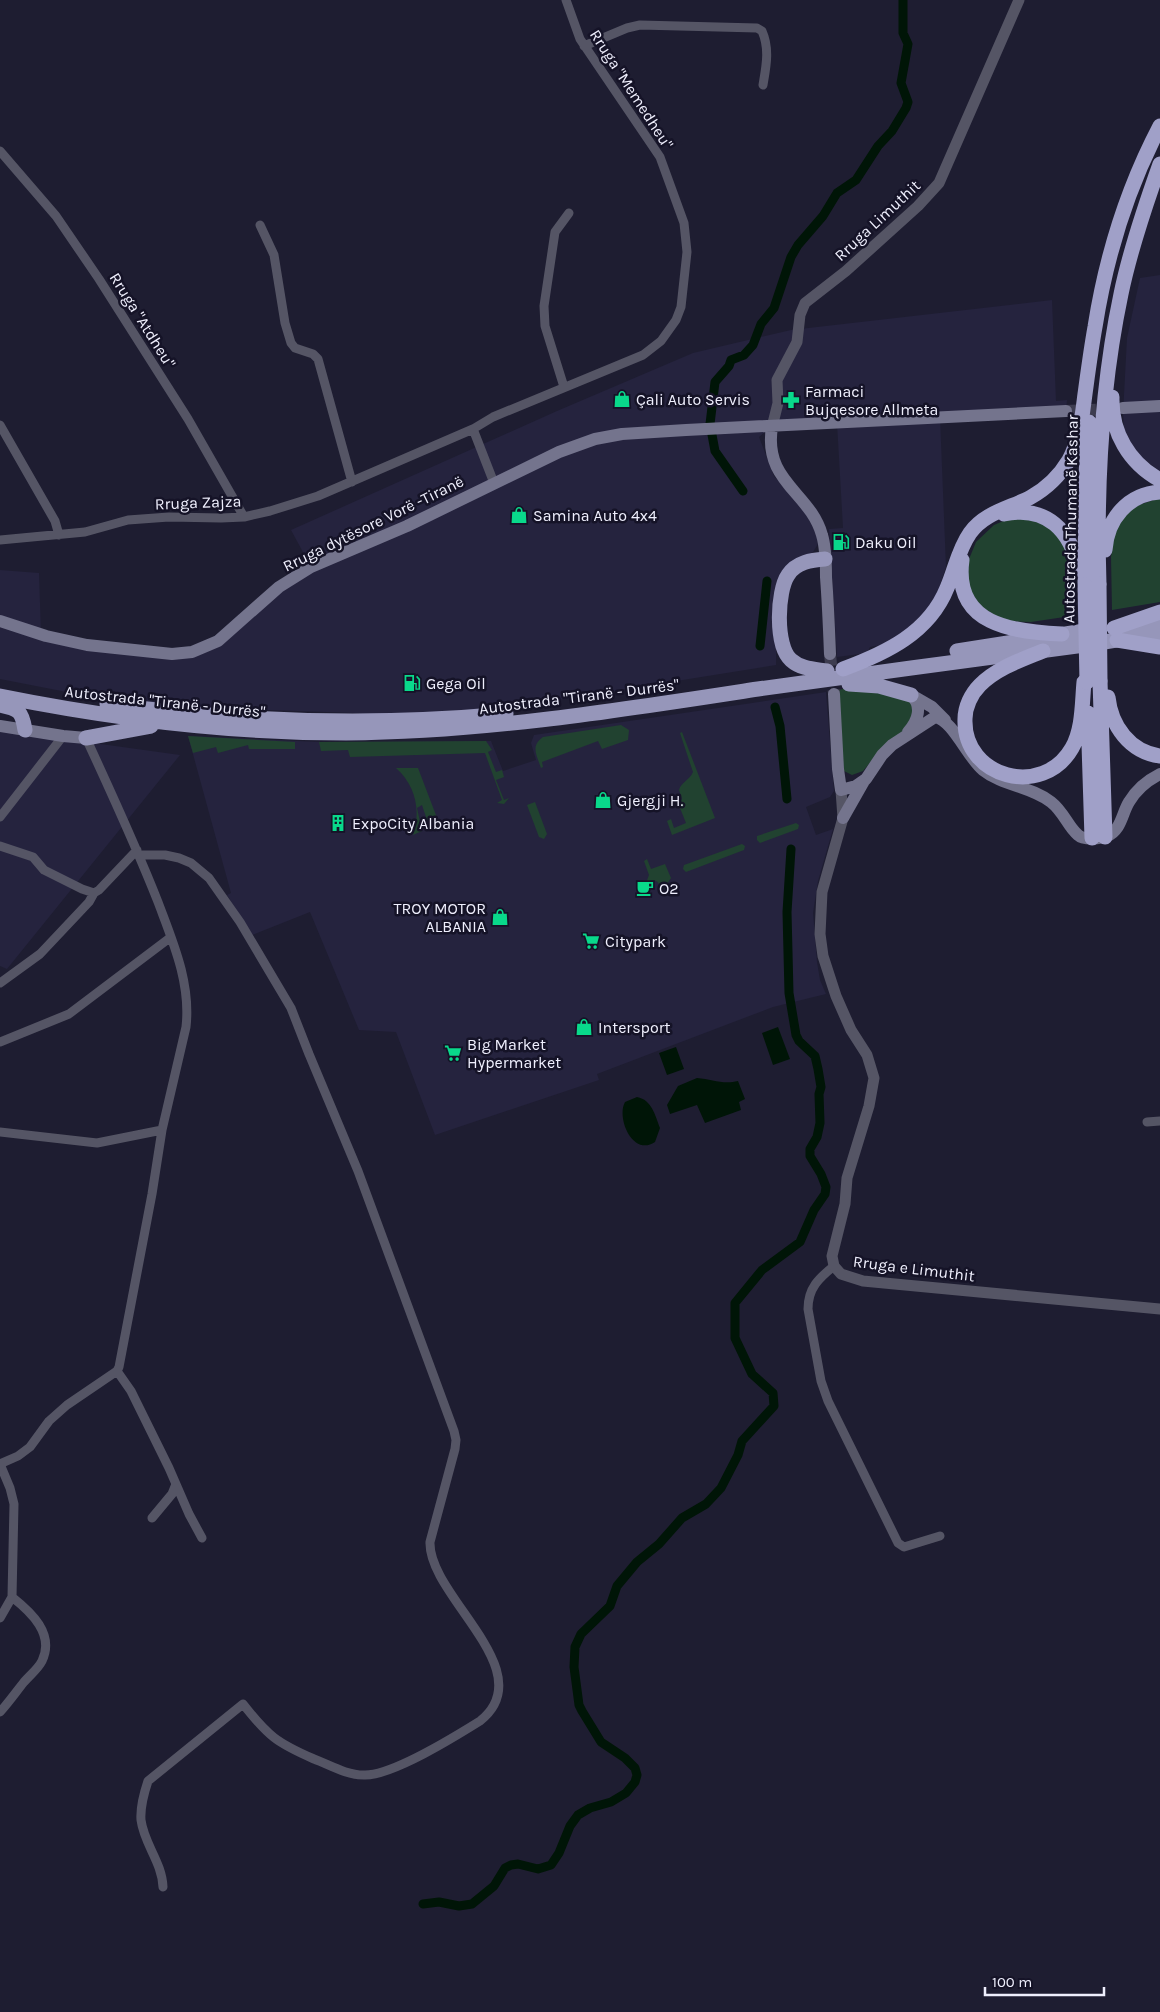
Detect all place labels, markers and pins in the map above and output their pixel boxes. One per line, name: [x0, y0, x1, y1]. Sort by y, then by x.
place label: Farmaci Bujqesore Allmeta: [805, 382, 938, 419]
shop icon: Çali Auto Servis: [612, 389, 632, 409]
place label: Çali Auto Servis: [636, 390, 750, 409]
pharmacy icon: Farmaci Bujqesore Allmeta: [781, 390, 801, 410]
shop icon: Samina Auto 4x4: [509, 505, 529, 525]
place label: Samina Auto 4x4: [533, 506, 657, 525]
fuel station icon: Daku Oil: [831, 532, 851, 552]
place label: Daku Oil: [855, 533, 916, 552]
fuel station icon: Gega Oil: [402, 673, 422, 693]
place label: Gega Oil: [426, 674, 486, 693]
shop icon: Gjergji H.: [593, 790, 613, 810]
place label: Gjergji H.: [617, 791, 684, 810]
building icon: ExpoCity Albania: [328, 813, 348, 833]
place label: ExpoCity Albania: [352, 814, 474, 833]
cafe icon: O2: [635, 878, 655, 898]
place label: O2: [659, 879, 679, 898]
place label: TROY MOTOR ALBANIA: [394, 899, 486, 936]
shop icon: TROY MOTOR ALBANIA: [490, 907, 510, 927]
supermarket icon: Citypark: [581, 931, 601, 951]
place label: Citypark: [605, 932, 666, 951]
shop icon: Intersport: [574, 1017, 594, 1037]
place label: Intersport: [598, 1018, 670, 1037]
place label: Big Market Hypermarket: [467, 1035, 561, 1072]
supermarket icon: Big Market Hypermarket: [443, 1043, 463, 1063]

